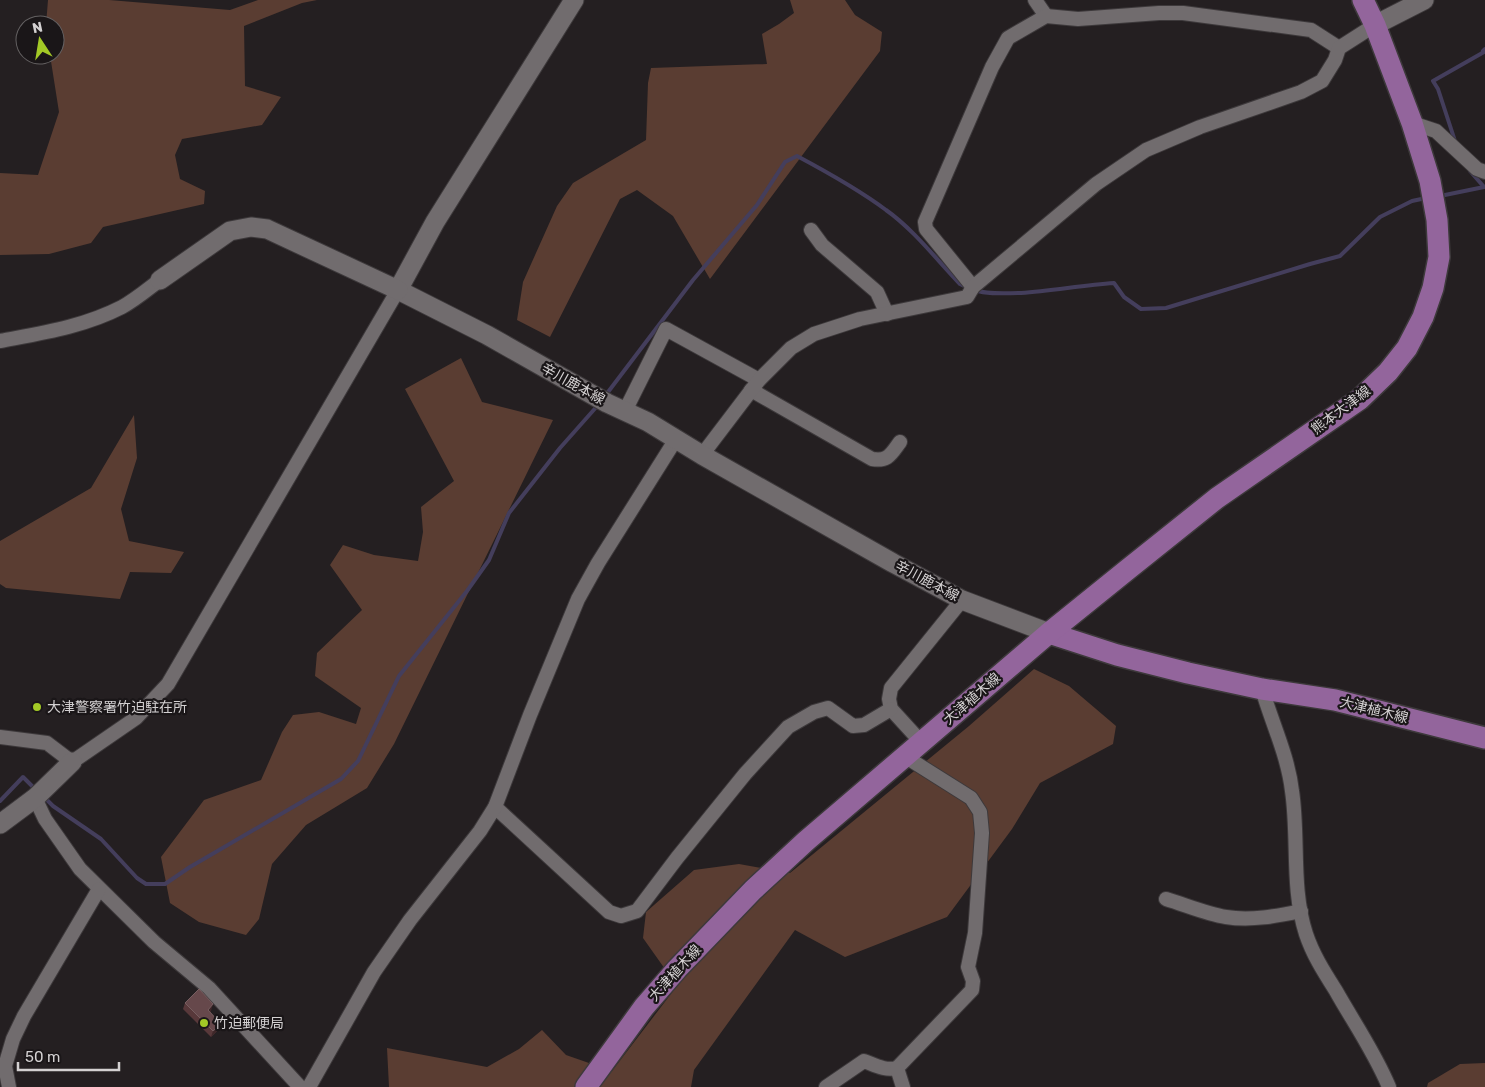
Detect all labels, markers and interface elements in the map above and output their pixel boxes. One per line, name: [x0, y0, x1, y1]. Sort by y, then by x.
north arrow: [15, 15, 65, 65]
text: N: [31, 18, 44, 37]
street label: 辛川鹿本線: [538, 360, 608, 408]
street label: 熊本大津線: [1308, 382, 1374, 438]
street label: 辛川鹿本線: [892, 557, 962, 605]
street label: 大津植木線: [940, 670, 1004, 728]
street label: 大津植木線: [1338, 693, 1410, 727]
place label: 大津警察署竹迫駐在所: [47, 699, 187, 716]
marker: 大津警察署竹迫駐在所: [31, 701, 43, 713]
street label: 大津植木線: [645, 941, 705, 1005]
place label: 竹迫郵便局: [214, 1015, 284, 1032]
marker: 竹迫郵便局: [198, 1017, 210, 1029]
scale bar: [18, 1040, 119, 1072]
text: 50 m: [25, 1048, 60, 1066]

